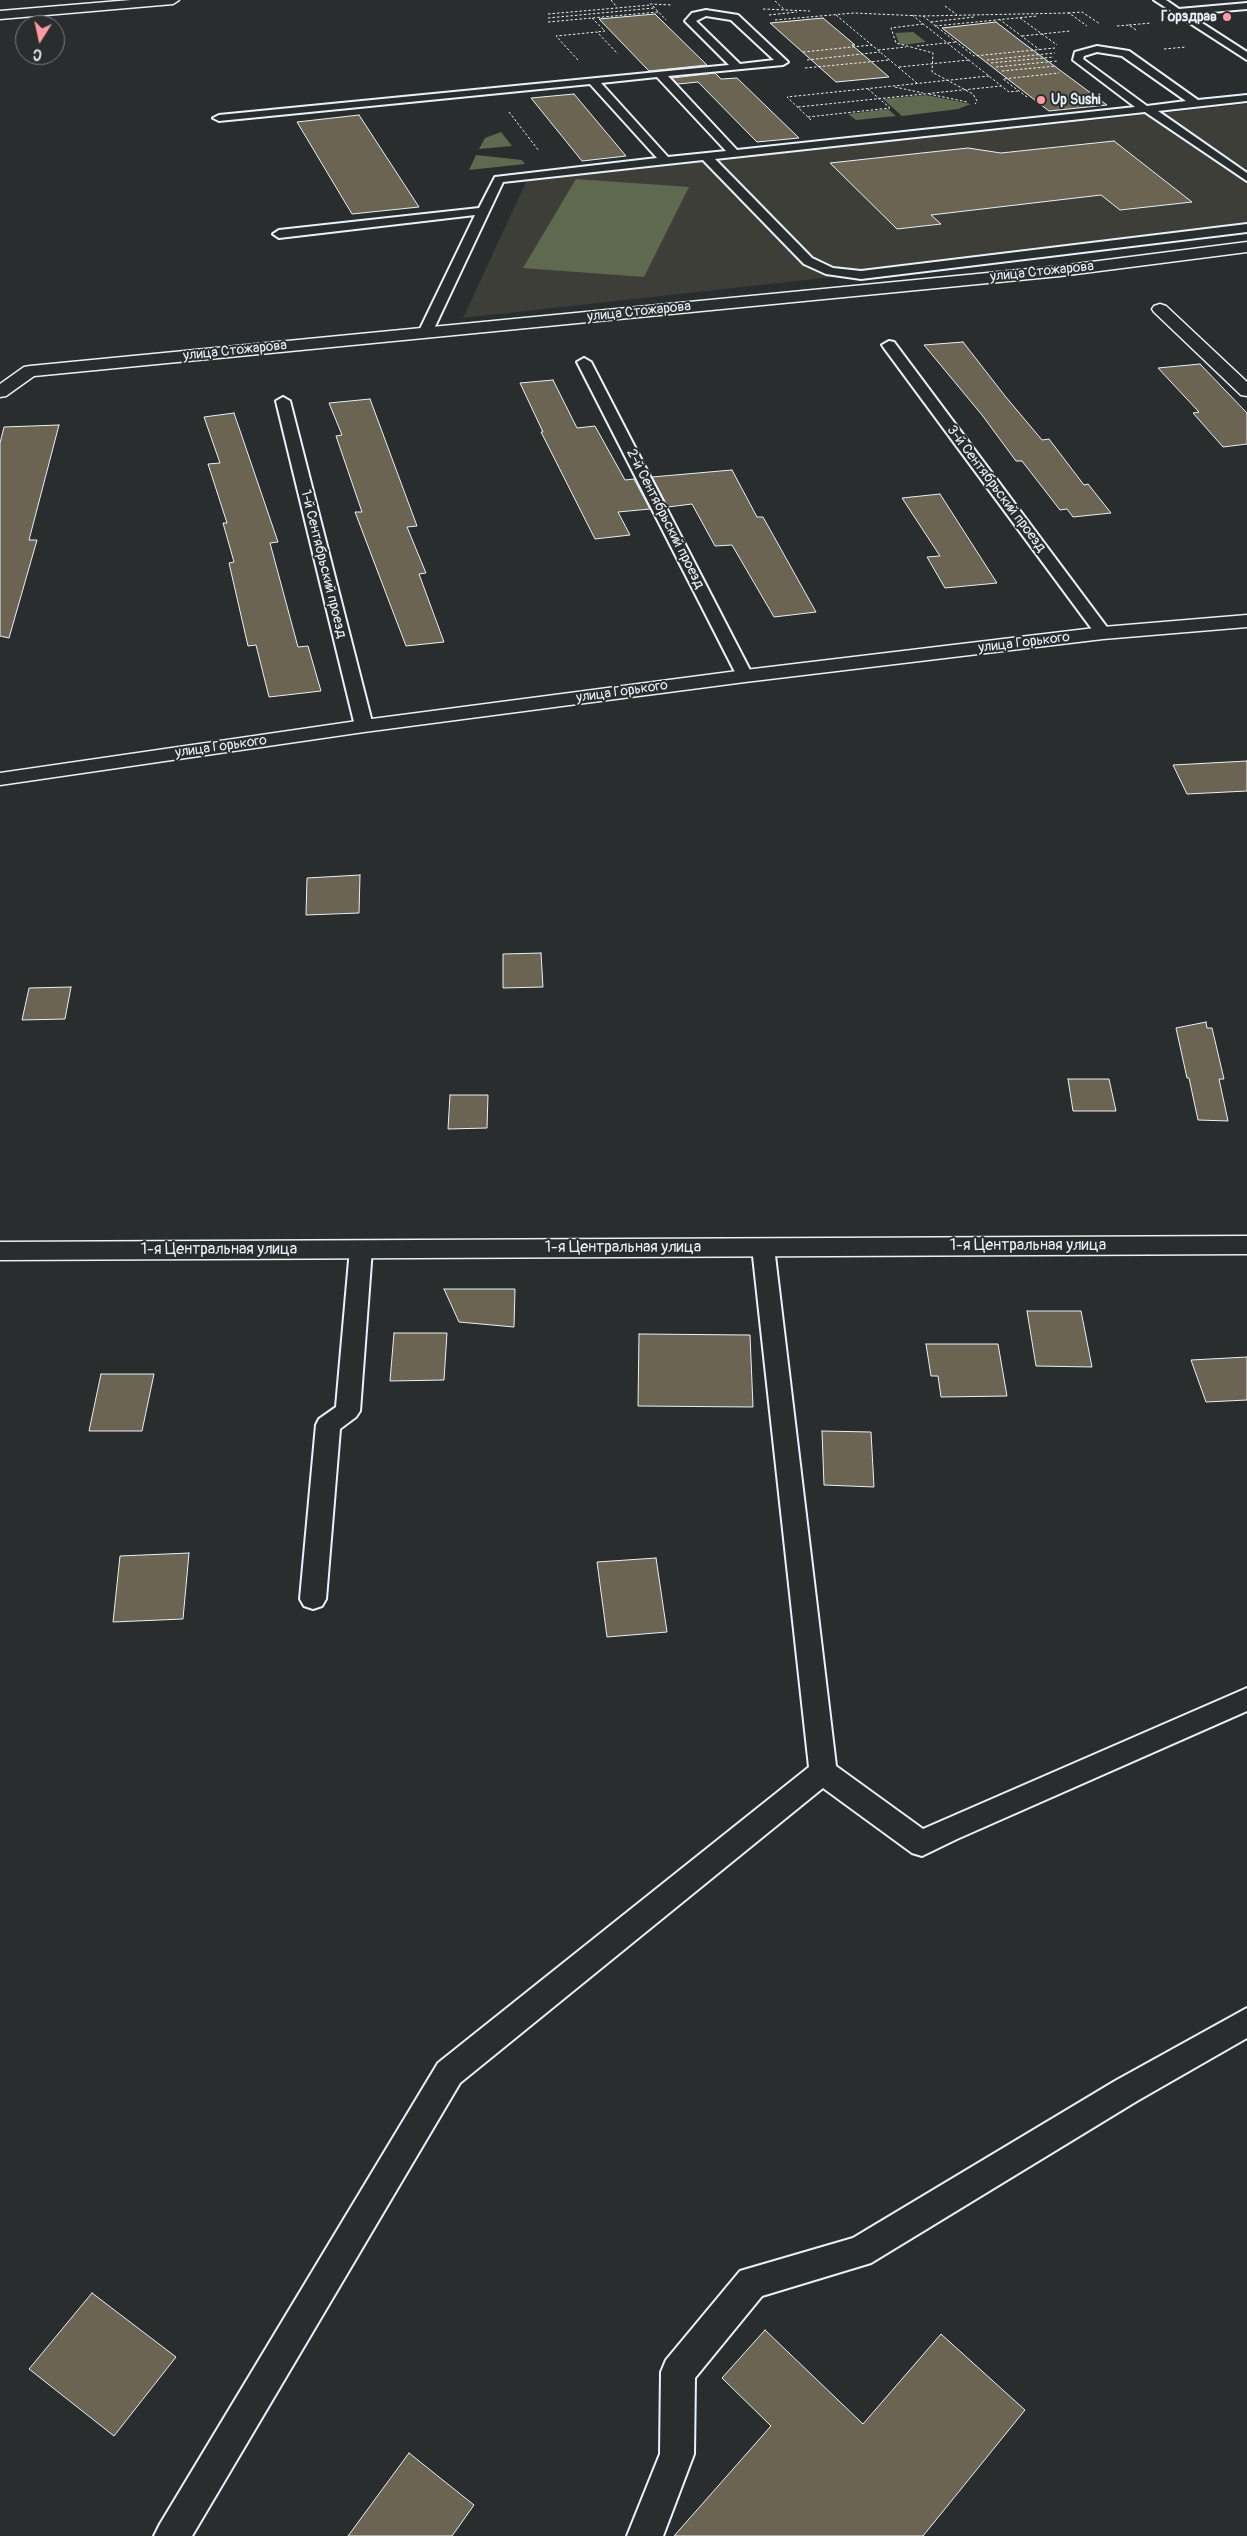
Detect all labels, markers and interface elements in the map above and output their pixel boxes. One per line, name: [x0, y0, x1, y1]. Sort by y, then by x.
place label: Горздрав: [1161, 9, 1217, 25]
marker: Горздрав: [1221, 11, 1233, 23]
north arrow: [15, 15, 65, 65]
text: С: [32, 45, 43, 63]
place label: Up Sushi: [1051, 92, 1101, 108]
marker: Up Sushi: [1035, 94, 1047, 106]
street label: улица Стожарова: [989, 258, 1095, 286]
street label: улица Стожарова: [586, 298, 692, 326]
street label: улица Стожарова: [182, 337, 288, 365]
street label: 3-й Сентябрьский проезд: [943, 422, 1049, 556]
street label: 2-й Сентябрьский проезд: [622, 446, 708, 592]
street label: 1-й Сентябрьский проезд: [296, 488, 350, 640]
street label: улица Горького: [977, 629, 1071, 657]
street label: улица Горького: [575, 677, 669, 707]
street label: улица Горького: [174, 732, 268, 762]
street label: 1-я Центральная улица: [950, 1236, 1106, 1256]
street label: 1-я Центральная улица: [545, 1238, 701, 1258]
street label: 1-я Центральная улица: [141, 1240, 297, 1260]

